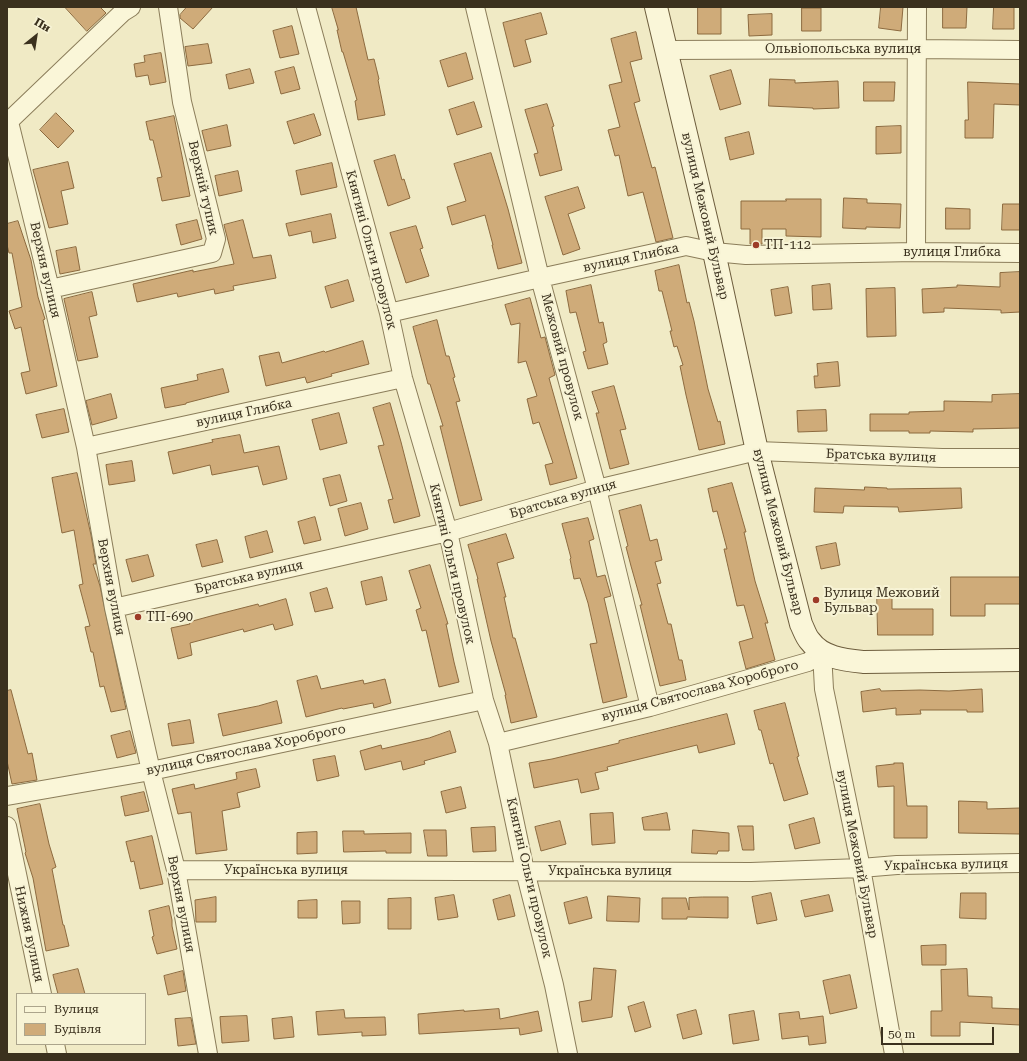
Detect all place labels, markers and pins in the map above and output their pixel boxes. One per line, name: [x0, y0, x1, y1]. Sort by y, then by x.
place label: ТП-112: [764, 237, 811, 253]
marker: ТП-112: [751, 240, 761, 250]
place label: Вулиця Межовий Бульвар: [824, 585, 940, 616]
marker: Вулиця Межовий Бульвар: [811, 595, 821, 605]
place label: ТП-690: [146, 609, 193, 625]
marker: ТП-690: [133, 612, 143, 622]

